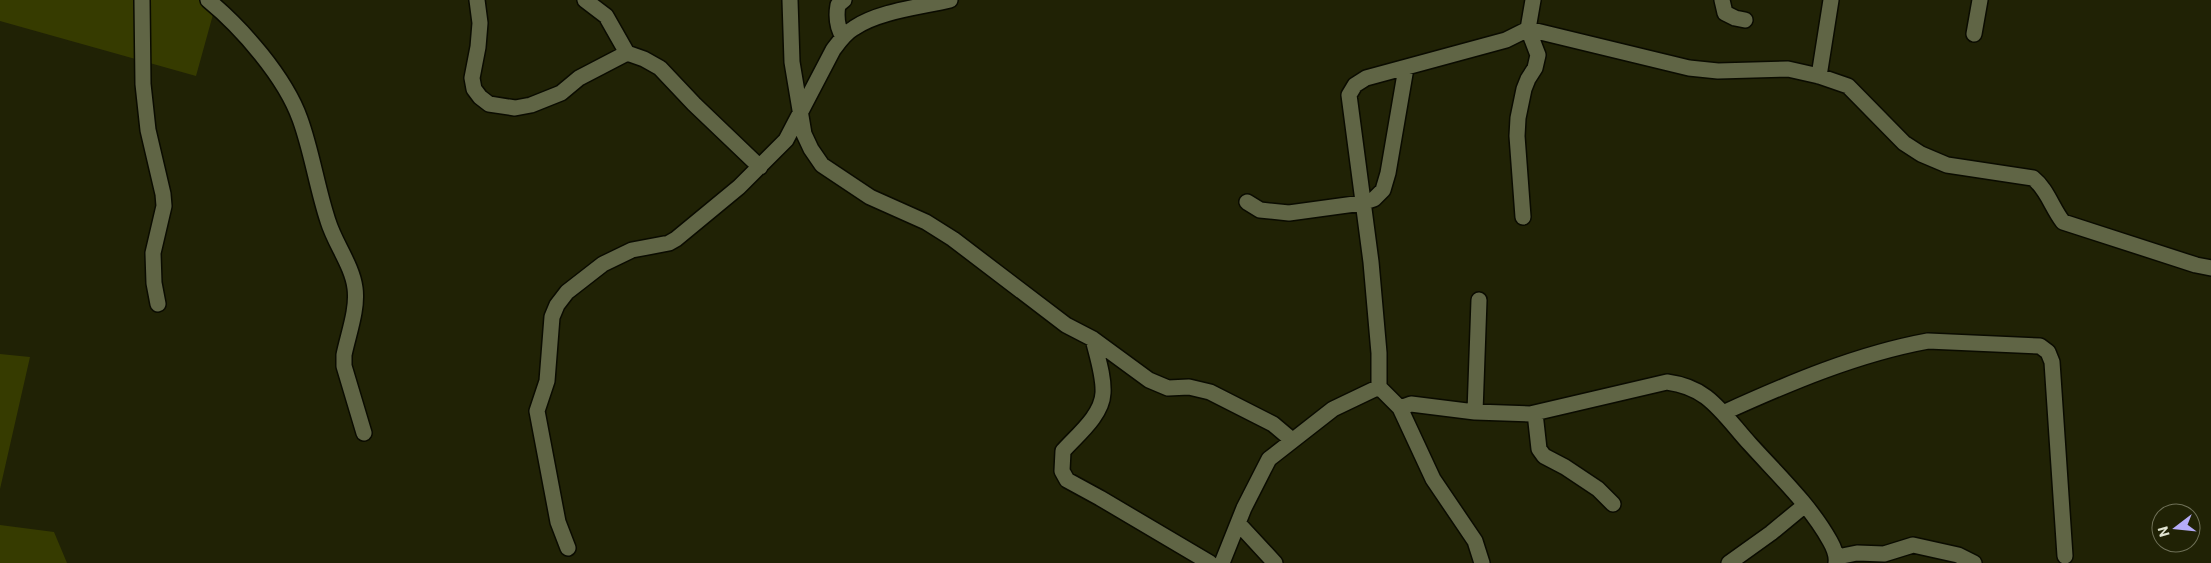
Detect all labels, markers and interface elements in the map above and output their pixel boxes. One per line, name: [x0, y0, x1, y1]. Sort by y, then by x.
north arrow: [2151, 503, 2201, 553]
text: N: [2154, 525, 2173, 539]

